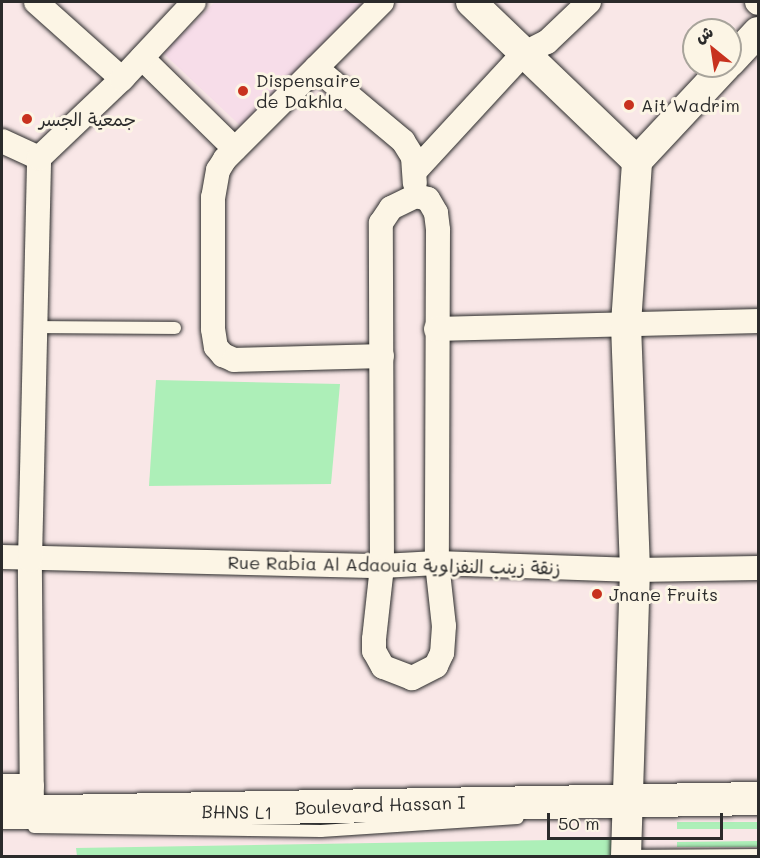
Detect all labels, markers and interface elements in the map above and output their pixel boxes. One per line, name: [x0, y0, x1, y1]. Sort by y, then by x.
north arrow: [682, 18, 742, 78]
text: ش: [691, 20, 717, 47]
place label: Dispensaire de Dakhla: [256, 70, 360, 112]
marker: Dispensaire de Dakhla: [234, 82, 252, 100]
place label: Ait Wadrim: [641, 94, 740, 116]
marker: Ait Wadrim: [622, 98, 636, 112]
place label: جمعية الجسر: [39, 108, 136, 130]
marker: جمعية الجسر: [20, 112, 34, 126]
street label: Rue Rabia Al Adaouia زنقة زينب النفزاوية: [227, 551, 561, 579]
place label: Jnane Fruits: [609, 583, 718, 605]
marker: Jnane Fruits: [590, 587, 604, 601]
street label: Boulevard Hassan I: [294, 791, 466, 819]
street label: BHNS L1: [201, 801, 273, 823]
scale bar: [550, 801, 726, 839]
text: 50 m: [558, 811, 600, 835]

